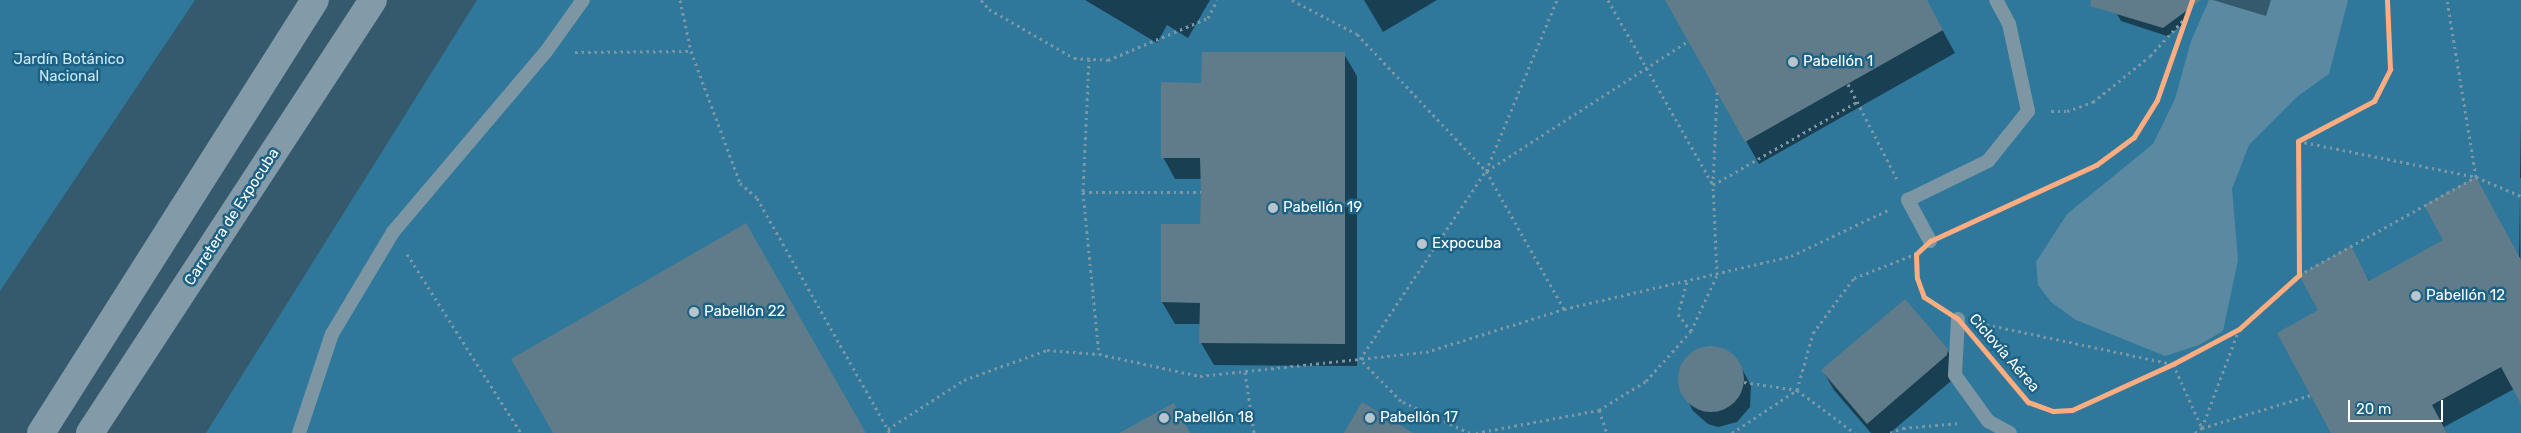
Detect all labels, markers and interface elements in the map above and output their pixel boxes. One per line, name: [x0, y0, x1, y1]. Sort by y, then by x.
park label: Jardín Botánico Nacional: [14, 50, 124, 85]
place label: Pabellón 1: [1803, 53, 1873, 71]
marker: Pabellón 1: [1787, 56, 1799, 68]
street label: Carretera de Expocuba: [181, 145, 283, 289]
place label: Pabellón 19: [1283, 199, 1362, 217]
marker: Pabellón 19: [1267, 202, 1279, 214]
place label: Expocuba: [1432, 235, 1501, 253]
marker: Expocuba: [1416, 238, 1428, 250]
place label: Pabellón 12: [2426, 287, 2505, 305]
marker: Pabellón 12: [2410, 290, 2422, 302]
place label: Pabellón 22: [704, 303, 785, 321]
marker: Pabellón 22: [688, 306, 700, 318]
street label: Ciclovía Aérea: [1965, 310, 2043, 396]
scale bar: [2351, 390, 2446, 422]
text: 20 m: [2356, 400, 2391, 418]
place label: Pabellón 18: [1174, 409, 1254, 427]
place label: Pabellón 17: [1380, 409, 1458, 427]
marker: Pabellón 18: [1158, 412, 1170, 424]
marker: Pabellón 17: [1364, 412, 1376, 424]

